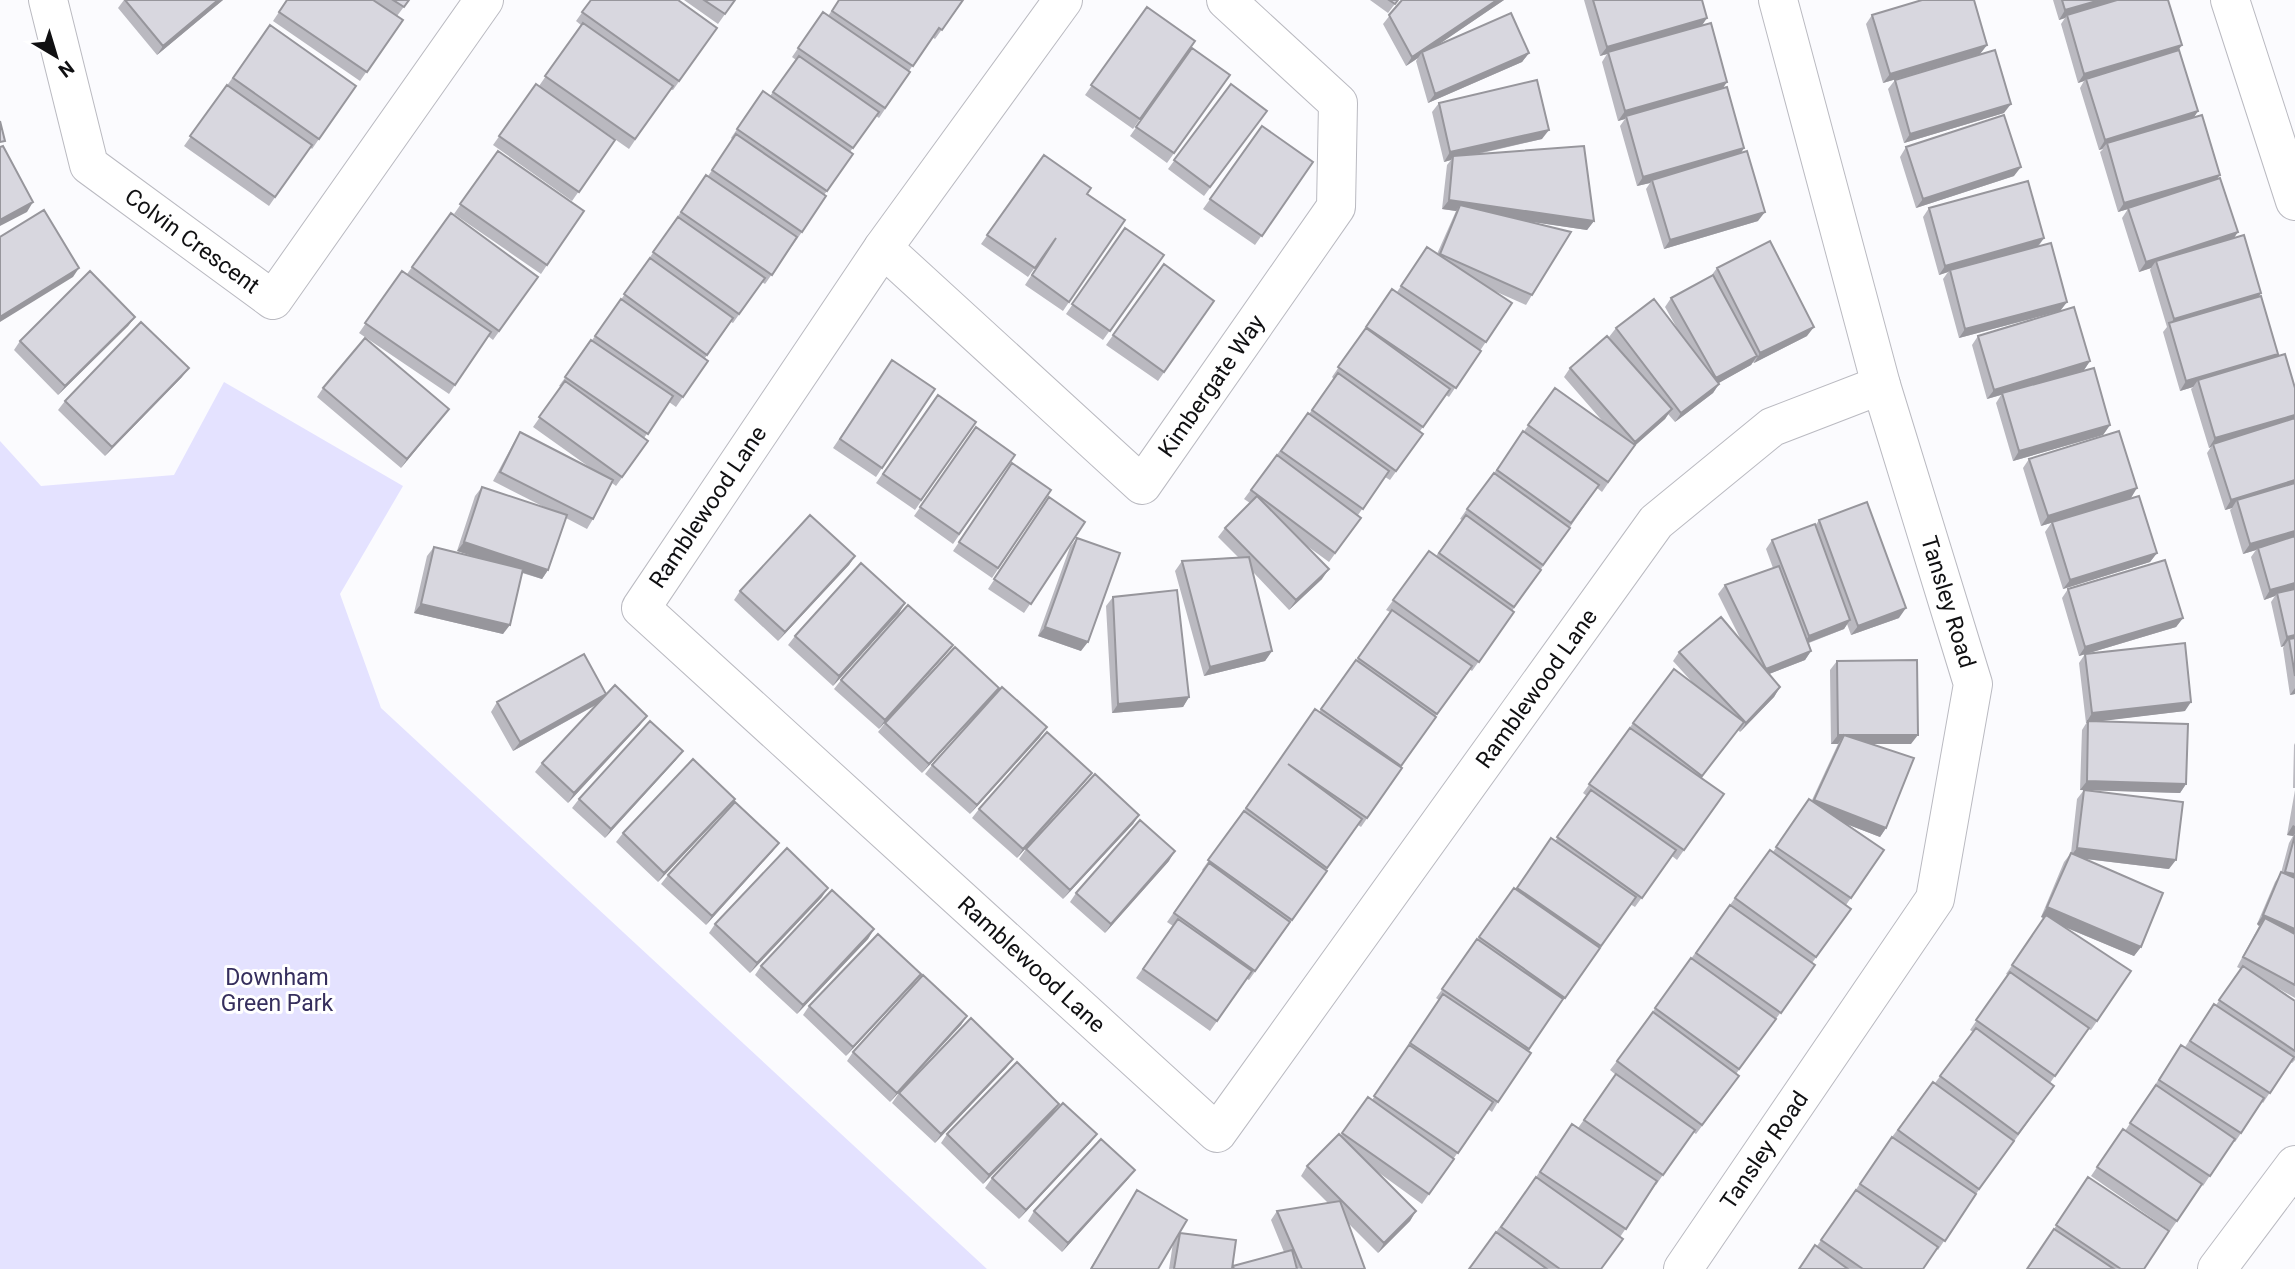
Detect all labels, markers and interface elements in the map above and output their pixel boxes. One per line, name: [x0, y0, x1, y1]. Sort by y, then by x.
north arrow: [21, 21, 91, 91]
text: N: [54, 56, 79, 82]
street label: Colvin Crescent: [120, 182, 265, 299]
street label: Kimbergate Way: [1152, 310, 1270, 462]
street label: Ramblewood Lane: [644, 421, 772, 593]
street label: Tansley Road: [1915, 533, 1981, 671]
street label: Ramblewood Lane: [1470, 604, 1603, 773]
street label: Ramblewood Lane: [953, 890, 1111, 1038]
park label: Downham Green Park: [221, 964, 334, 1017]
street label: Tansley Road: [1714, 1086, 1814, 1214]

